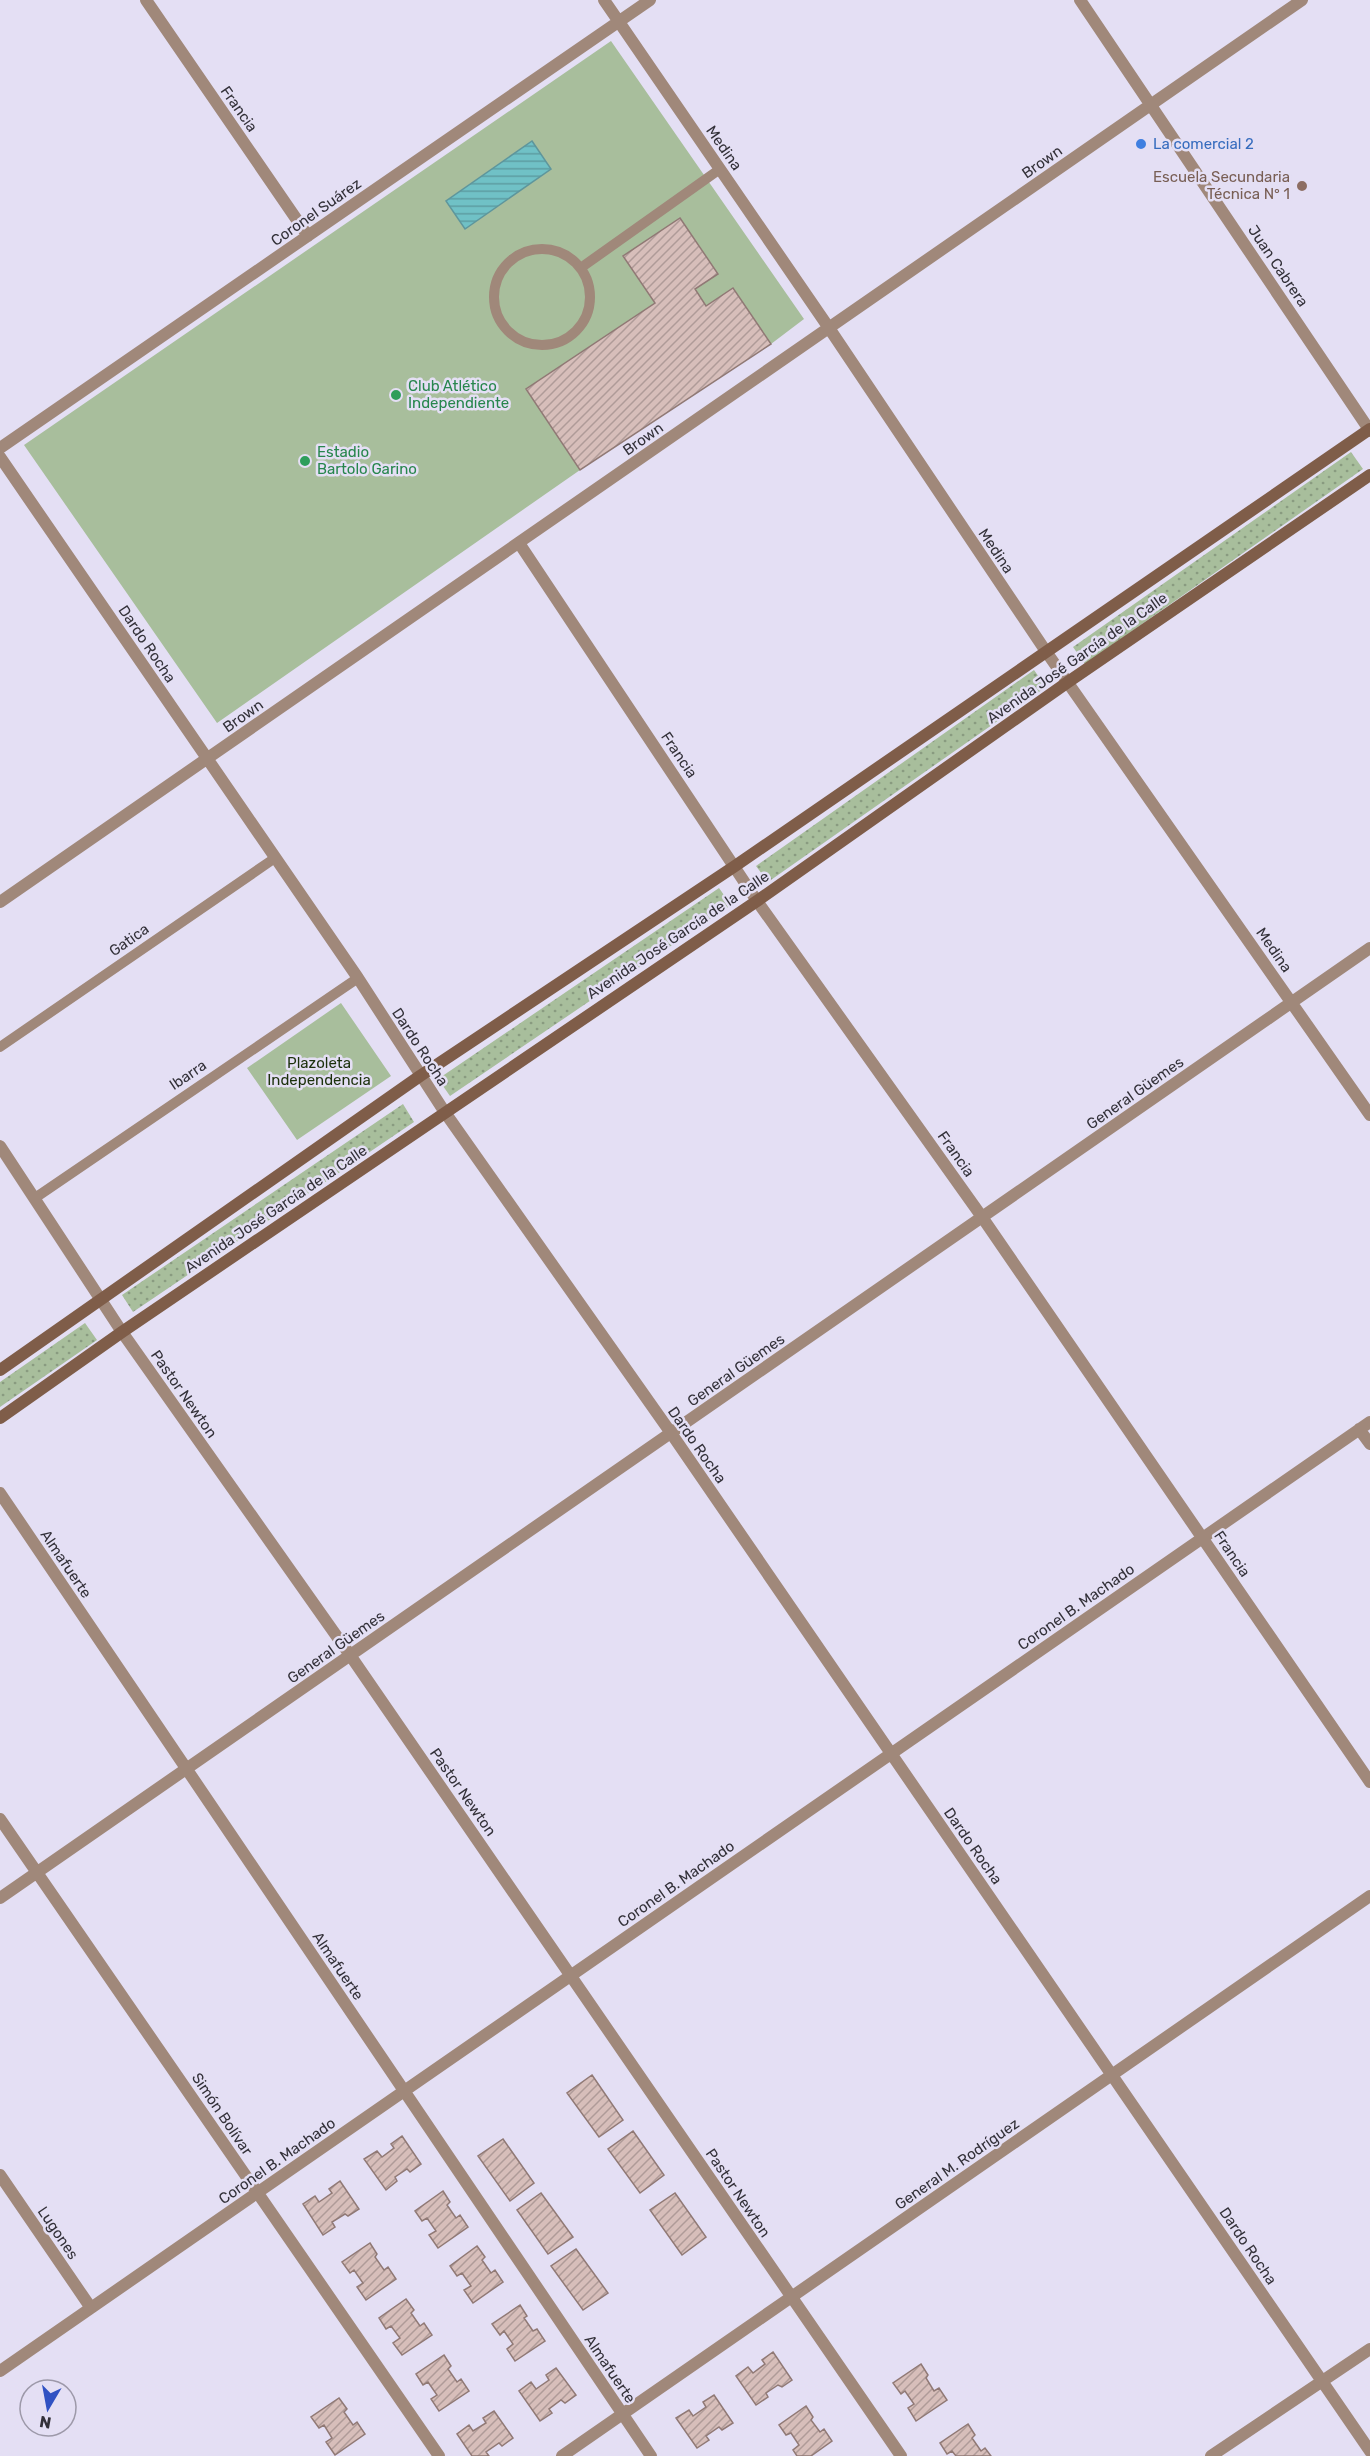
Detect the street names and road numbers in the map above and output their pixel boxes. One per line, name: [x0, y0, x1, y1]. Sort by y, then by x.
street label: Francia: [217, 83, 261, 135]
street label: Medina: [702, 122, 746, 174]
street label: Brown: [1018, 142, 1066, 182]
street label: Coronel Suárez: [268, 174, 365, 250]
street label: Juan Cabrera: [1244, 222, 1312, 310]
street label: Brown: [619, 419, 667, 459]
street label: Medina: [974, 525, 1018, 577]
street label: Avenida José García de la Calle: [983, 589, 1171, 727]
street label: Dardo Rocha: [115, 602, 179, 686]
street label: Brown: [219, 696, 267, 736]
street label: Francia: [657, 729, 701, 781]
street label: Avenida José García de la Calle: [583, 867, 773, 1003]
street label: Gatica: [106, 920, 152, 960]
street label: Medina: [1252, 924, 1296, 976]
street label: Dardo Rocha: [388, 1005, 452, 1089]
street label: General Güemes: [1083, 1053, 1187, 1133]
street label: Ibarra: [166, 1056, 210, 1094]
street label: Francia: [934, 1128, 978, 1180]
street label: Avenida José García de la Calle: [181, 1141, 371, 1277]
street label: General Güemes: [684, 1330, 788, 1410]
street label: Pastor Newton: [147, 1347, 221, 1441]
street label: Dardo Rocha: [664, 1403, 730, 1487]
street label: Almafuerte: [37, 1526, 95, 1602]
street label: Francia: [1210, 1528, 1254, 1580]
street label: Coronel B. Machado: [1014, 1560, 1138, 1654]
street label: General Güemes: [284, 1607, 388, 1687]
street label: Pastor Newton: [426, 1745, 500, 1839]
street label: Dardo Rocha: [940, 1804, 1006, 1888]
street label: Coronel B. Machado: [614, 1837, 738, 1931]
street label: Almafuerte: [309, 1928, 367, 2004]
street label: Simón Bolívar: [188, 2069, 256, 2159]
street label: Coronel B. Machado: [215, 2114, 339, 2208]
street label: General M. Rodríguez: [892, 2114, 1023, 2214]
street label: Pastor Newton: [702, 2145, 774, 2241]
street label: Lugones: [34, 2203, 82, 2263]
street label: Dardo Rocha: [1216, 2204, 1280, 2288]
street label: Almafuerte: [581, 2331, 639, 2407]

